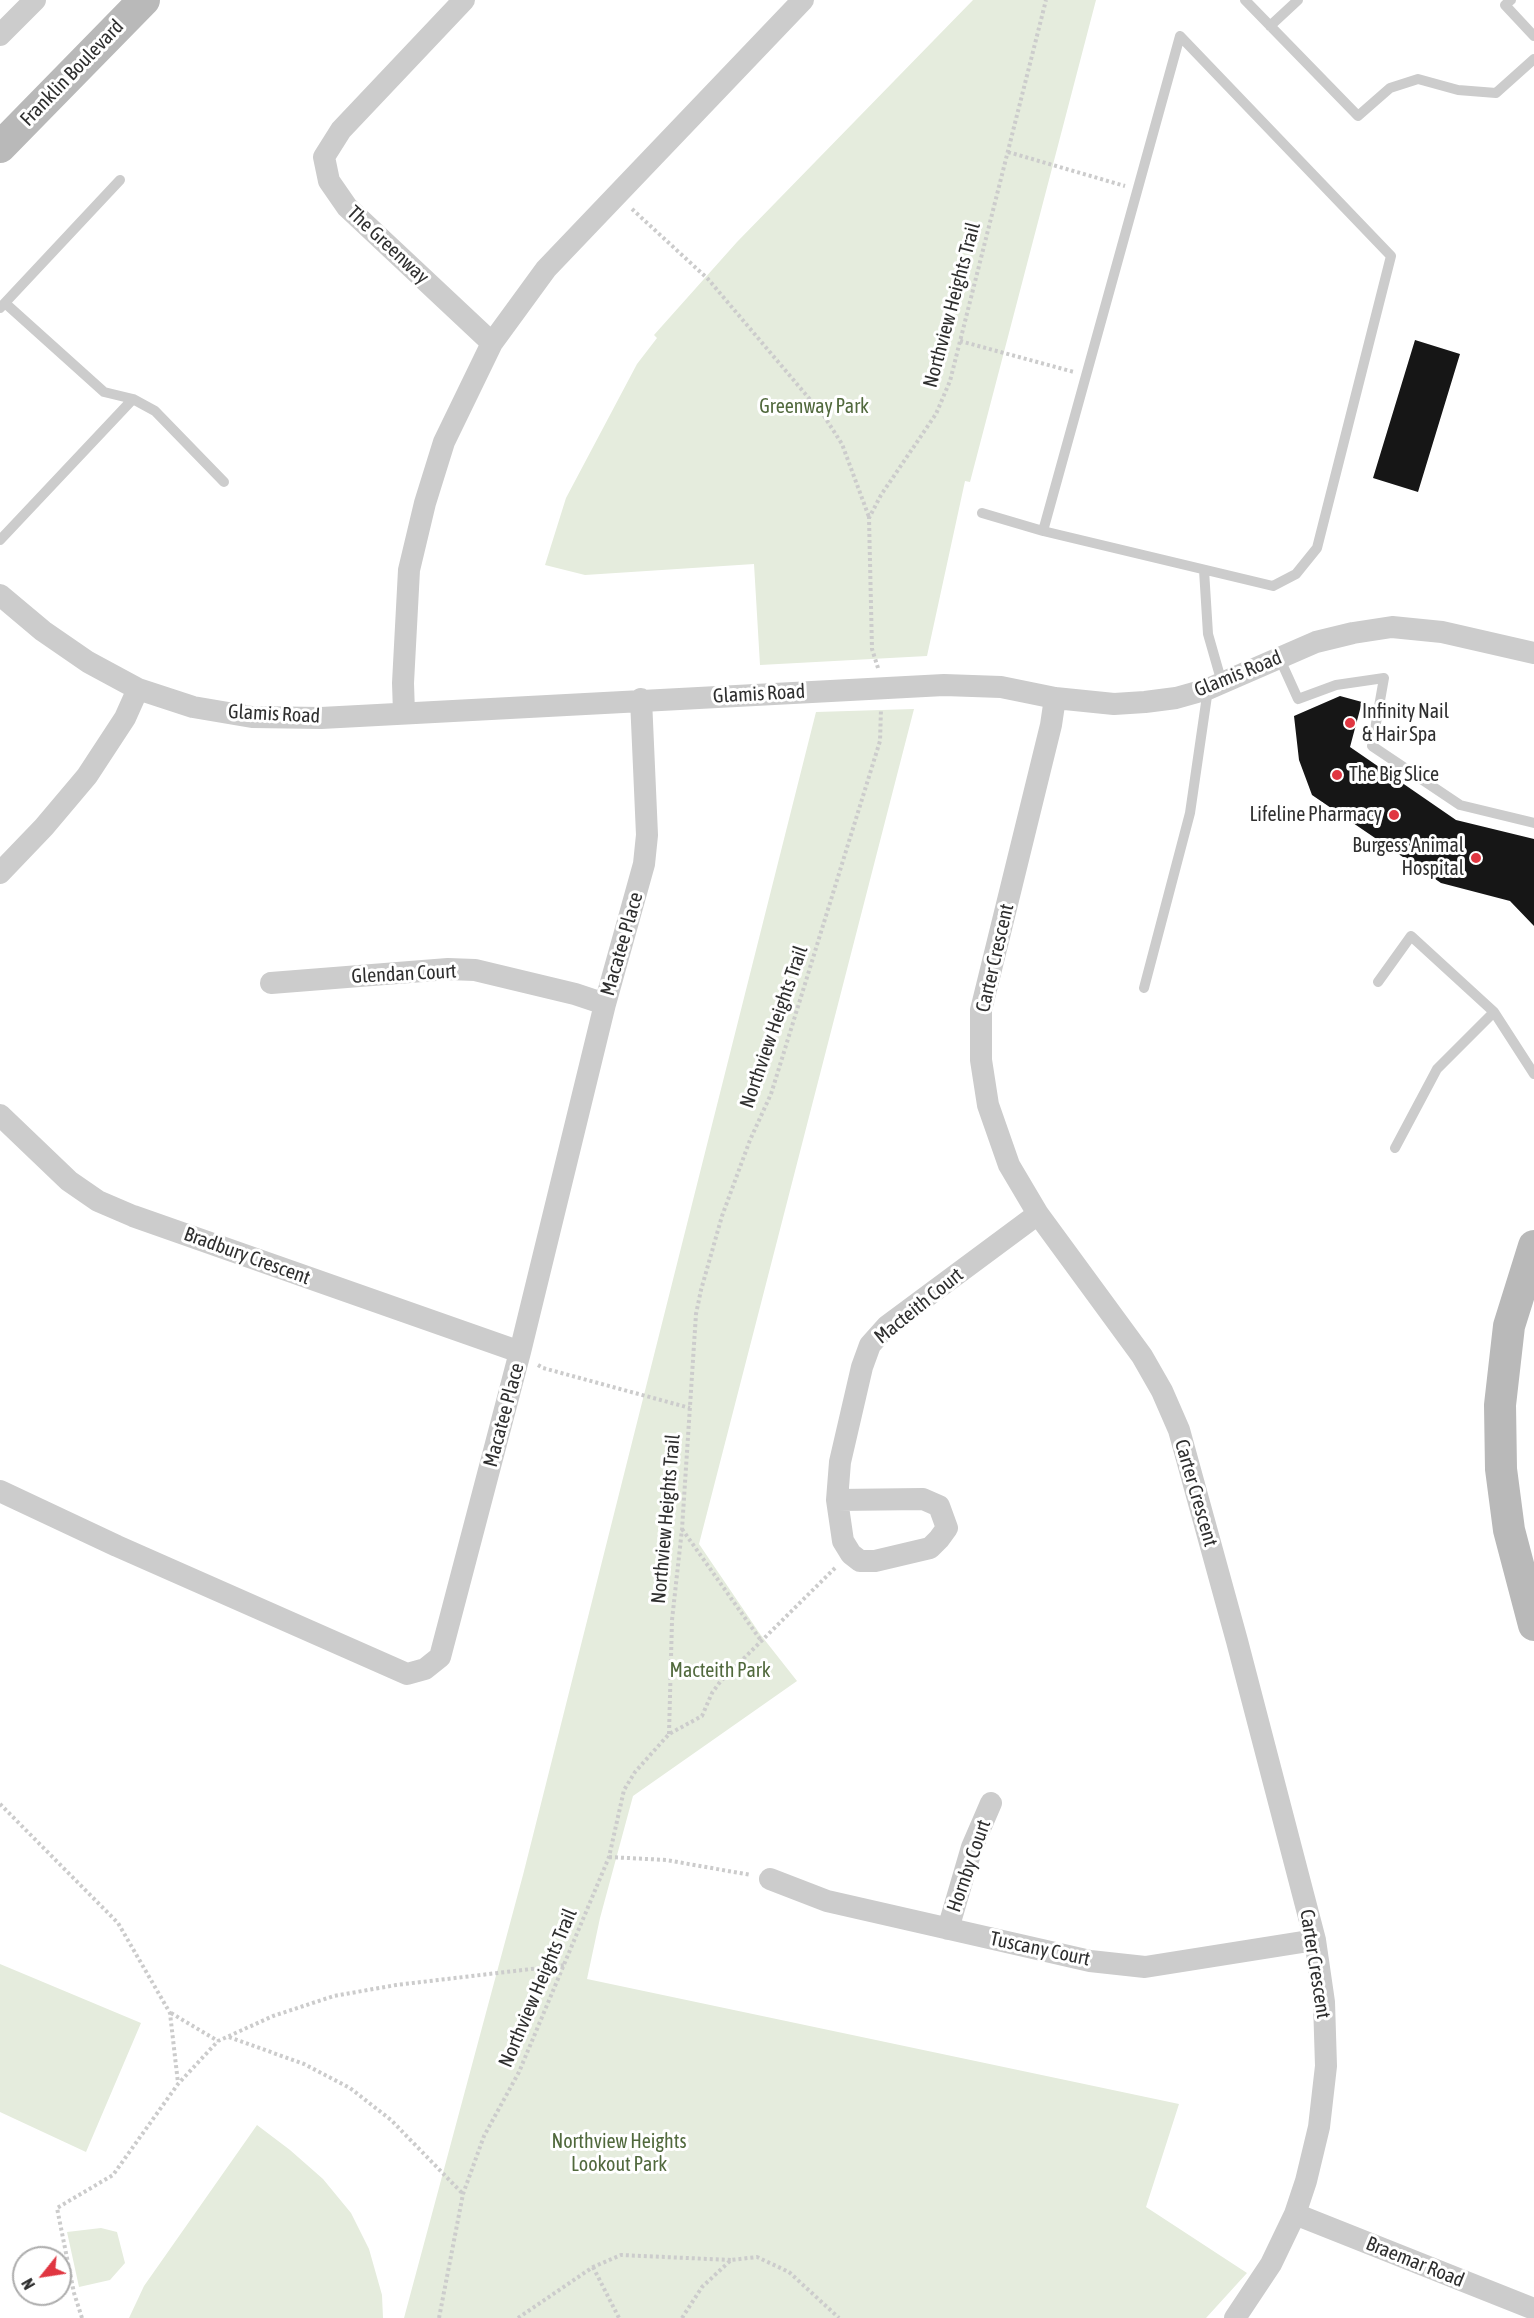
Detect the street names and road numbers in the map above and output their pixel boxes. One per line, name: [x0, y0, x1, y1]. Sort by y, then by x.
street label: Franklin Boulevard: [15, 15, 129, 131]
street label: The Greenway: [342, 201, 434, 289]
street label: Northview Heights Trail: [918, 220, 986, 390]
street label: Glamis Road: [1191, 646, 1285, 702]
street label: Glamis Road: [712, 680, 806, 708]
street label: Glamis Road: [227, 700, 321, 728]
street label: Macatee Place: [596, 889, 648, 999]
street label: Carter Crescent: [971, 902, 1019, 1014]
street label: Northview Heights Trail: [735, 943, 813, 1111]
street label: Glendan Court: [351, 959, 457, 989]
street label: Bradbury Crescent: [181, 1222, 313, 1290]
street label: Macteith Court: [870, 1263, 968, 1349]
street label: Macatee Place: [479, 1360, 529, 1470]
street label: Northview Heights Trail: [647, 1433, 685, 1605]
street label: Carter Crescent: [1169, 1437, 1223, 1549]
street label: Hornby Court: [942, 1817, 996, 1915]
street label: Northview Heights Trail: [494, 1905, 582, 2071]
street label: Carter Crescent: [1295, 1908, 1335, 2020]
street label: Tuscany Court: [988, 1927, 1092, 1971]
street label: Braemar Road: [1362, 2231, 1468, 2293]

